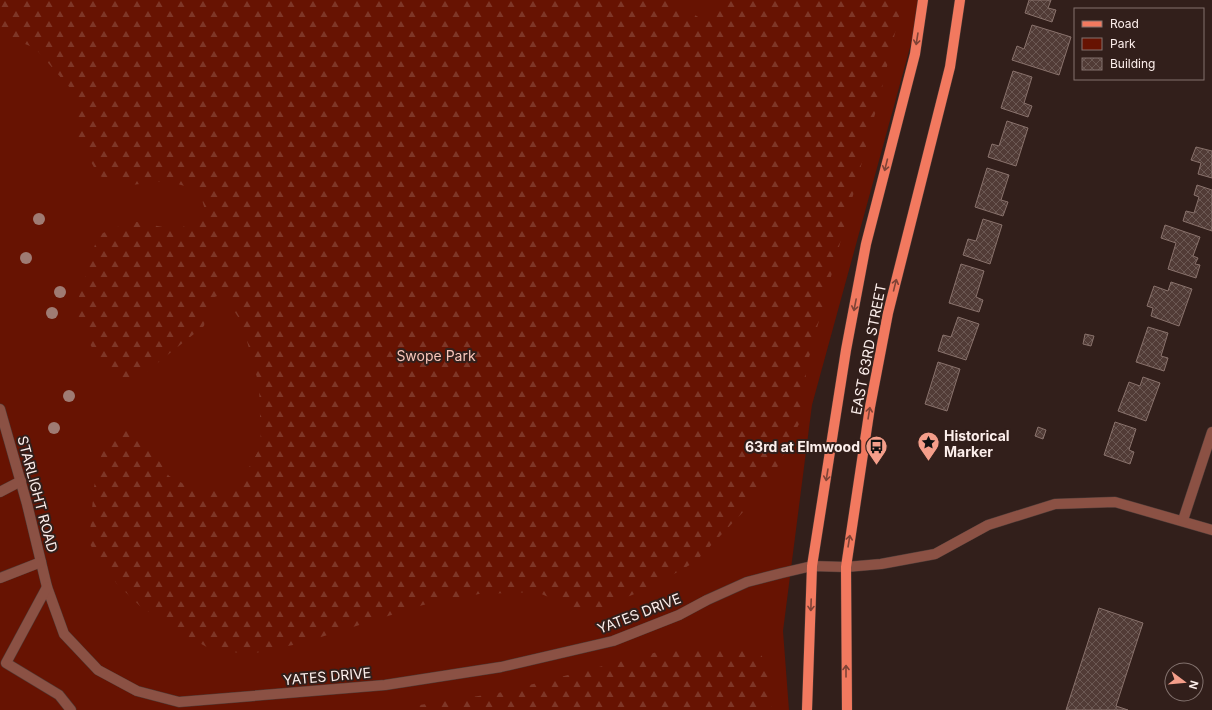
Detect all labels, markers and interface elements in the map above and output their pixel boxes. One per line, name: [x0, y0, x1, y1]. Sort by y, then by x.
legend: [1074, 8, 1204, 80]
text: Road: [1110, 16, 1139, 31]
one-way arrow: [913, 32, 921, 45]
text: Park: [1110, 36, 1136, 51]
text: Building: [1110, 56, 1155, 71]
one-way arrow: [882, 158, 890, 171]
one-way arrow: [891, 279, 899, 292]
street label: EAST 63RD STREET: [847, 282, 889, 416]
one-way arrow: [850, 298, 858, 311]
park label: Swope Park: [396, 347, 476, 364]
one-way arrow: [865, 407, 873, 420]
place label: Historical Marker: [944, 427, 1010, 460]
place icon: Historical Marker: [916, 430, 942, 463]
bus stop icon: 63rd at Elmwood: [863, 433, 889, 466]
street label: STARLIGHT ROAD: [14, 434, 62, 554]
place label: 63rd at Elmwood: [745, 438, 860, 455]
one-way arrow: [823, 468, 831, 481]
one-way arrow: [845, 535, 853, 548]
street label: YATES DRIVE: [595, 589, 683, 637]
one-way arrow: [807, 598, 815, 611]
north arrow: [1164, 662, 1204, 702]
street label: YATES DRIVE: [282, 664, 372, 688]
one-way arrow: [842, 665, 850, 678]
text: N: [1186, 679, 1201, 691]

